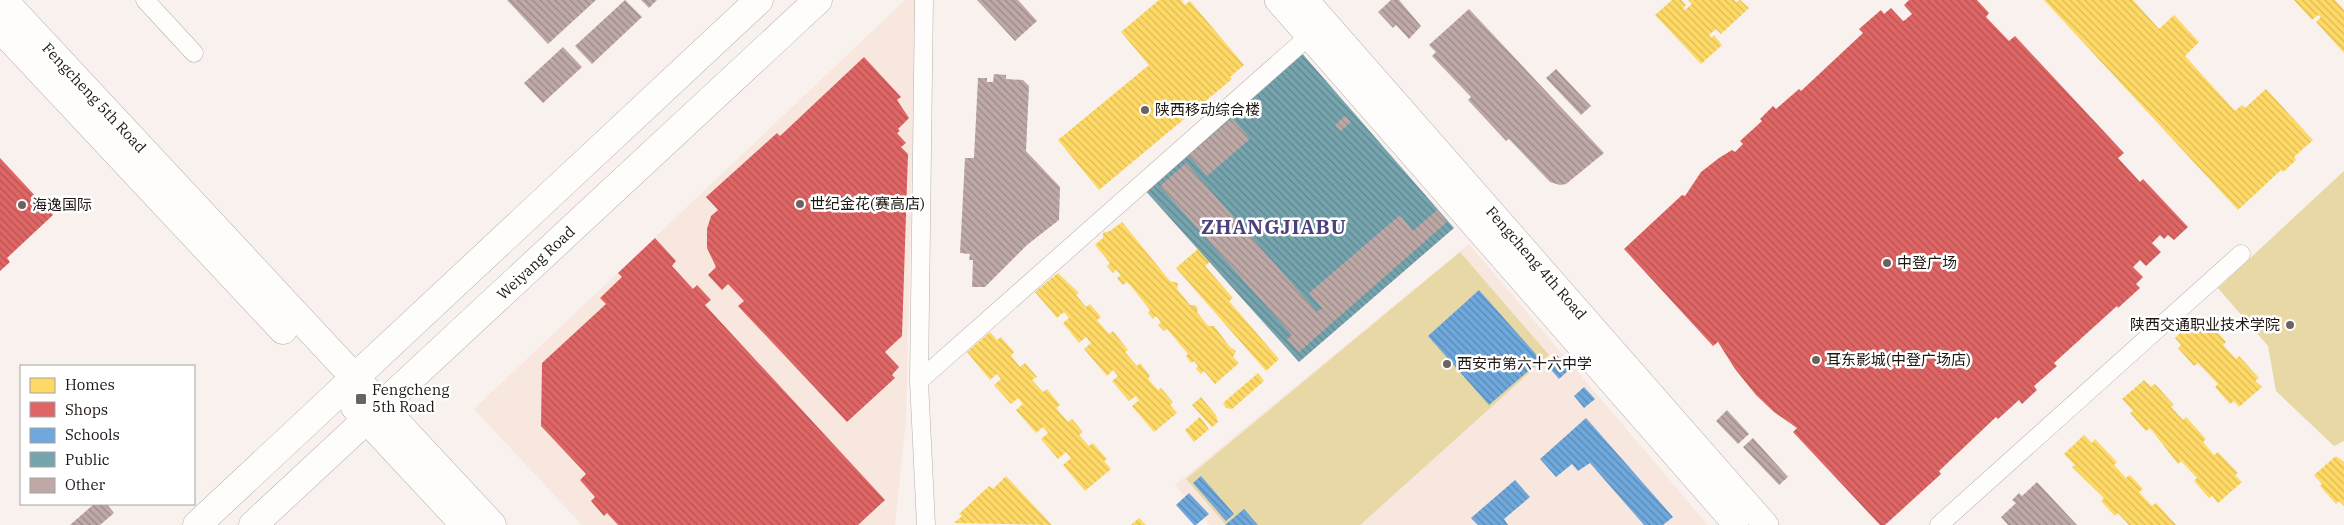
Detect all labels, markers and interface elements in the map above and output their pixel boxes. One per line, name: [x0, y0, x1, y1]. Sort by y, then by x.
street label: Fengcheng 5th Road: [38, 39, 150, 157]
place label: 陕西移动综合楼: [1155, 100, 1260, 119]
marker: 陕西移动综合楼: [1139, 104, 1151, 116]
place label: 世纪金花(赛高店): [810, 194, 925, 213]
place label: 海逸国际: [32, 195, 92, 214]
marker: 世纪金花(赛高店): [794, 198, 806, 210]
marker: 海逸国际: [16, 199, 28, 211]
street label: Fengcheng 4th Road: [1482, 202, 1591, 323]
district label: ZHANGJIABU: [1201, 213, 1347, 240]
street label: Weiyang Road: [493, 222, 579, 304]
place label: 中登广场: [1897, 253, 1957, 272]
marker: 中登广场: [1881, 257, 1893, 269]
place label: 陕西交通职业技术学院: [2130, 315, 2280, 334]
marker: 陕西交通职业技术学院: [2284, 319, 2296, 331]
place label: 耳东影城(中登广场店): [1826, 350, 1971, 369]
place label: 西安市第六十六中学: [1457, 354, 1592, 373]
marker: 耳东影城(中登广场店): [1810, 354, 1822, 366]
marker: 西安市第六十六中学: [1441, 358, 1453, 370]
legend: [20, 365, 195, 505]
text: Homes: [65, 375, 115, 394]
place label: Fengcheng 5th Road: [372, 380, 449, 416]
marker: Fengcheng 5th Road: [354, 392, 368, 406]
text: Shops: [65, 400, 108, 419]
text: Schools: [65, 425, 120, 444]
text: Public: [65, 450, 110, 469]
text: Other: [65, 475, 105, 494]

